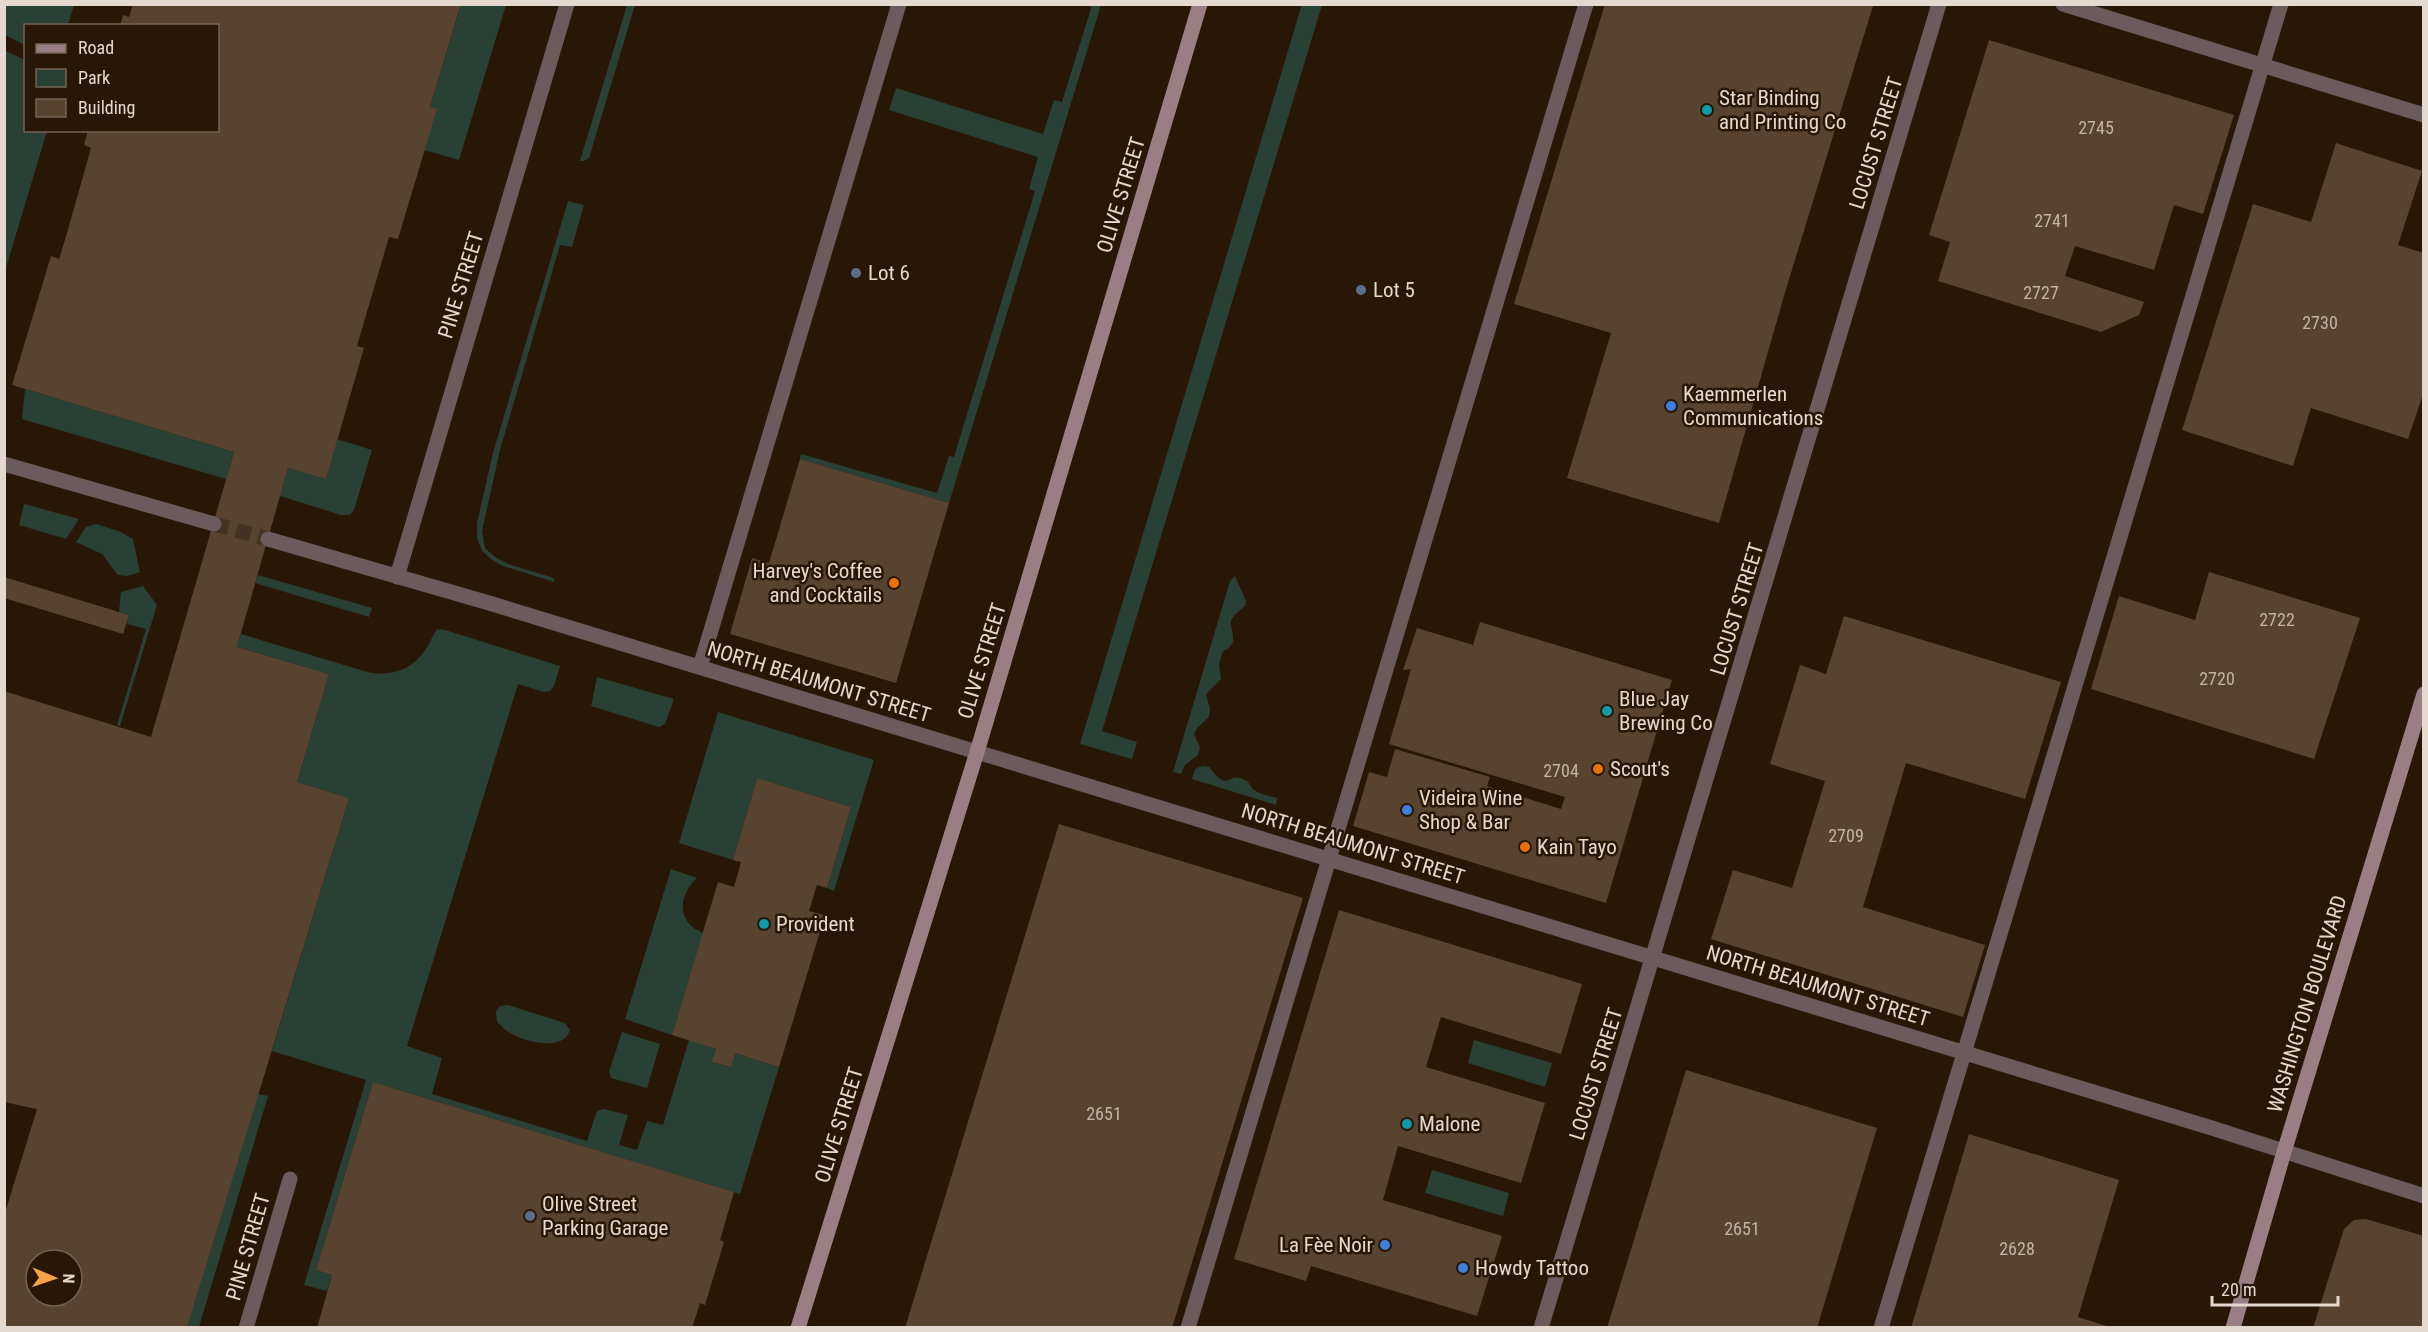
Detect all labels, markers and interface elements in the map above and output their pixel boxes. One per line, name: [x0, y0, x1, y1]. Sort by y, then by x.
legend: [24, 24, 219, 132]
text: Road: [78, 37, 114, 58]
text: Park: [78, 67, 110, 88]
street label: LOCUST STREET: [1845, 74, 1907, 212]
place label: Star Binding and Printing Co: [1719, 86, 1846, 134]
text: Building: [78, 97, 135, 118]
marker: Star Binding and Printing Co: [1700, 103, 1714, 117]
house number: 2745: [2078, 117, 2114, 138]
street label: OLIVE STREET: [1092, 134, 1150, 256]
house number: 2741: [2034, 210, 2070, 231]
street label: PINE STREET: [433, 229, 489, 341]
place label: Lot 6: [868, 261, 910, 285]
marker: Lot 6: [849, 266, 863, 280]
place label: Lot 5: [1373, 278, 1415, 302]
house number: 2727: [2023, 282, 2059, 303]
marker: Lot 5: [1354, 283, 1368, 297]
house number: 2730: [2302, 312, 2338, 333]
place label: Kaemmerlen Communications: [1683, 382, 1823, 430]
marker: Kaemmerlen Communications: [1664, 399, 1678, 413]
street label: LOCUST STREET: [1706, 540, 1768, 678]
place label: Harvey's Coffee and Cocktails: [752, 559, 882, 607]
marker: Harvey's Coffee and Cocktails: [887, 576, 901, 590]
street label: OLIVE STREET: [953, 600, 1011, 722]
house number: 2722: [2259, 609, 2295, 630]
street label: NORTH BEAUMONT STREET: [705, 637, 933, 727]
house number: 2720: [2199, 668, 2235, 689]
place label: Blue Jay Brewing Co: [1619, 687, 1713, 735]
marker: Blue Jay Brewing Co: [1600, 704, 1614, 718]
place label: Scout's: [1610, 757, 1670, 781]
house number: 2704: [1543, 760, 1579, 781]
marker: Scout's: [1591, 762, 1605, 776]
place label: Videira Wine Shop & Bar: [1419, 786, 1523, 834]
street label: NORTH BEAUMONT STREET: [1239, 799, 1467, 889]
marker: Videira Wine Shop & Bar: [1400, 803, 1414, 817]
house number: 2709: [1828, 825, 1864, 846]
place label: Kain Tayo: [1537, 835, 1617, 859]
marker: Kain Tayo: [1518, 840, 1532, 854]
street label: WASHINGTON BOULEVARD: [2263, 892, 2351, 1116]
place label: Provident: [776, 912, 855, 936]
marker: Provident: [757, 917, 771, 931]
street label: NORTH BEAUMONT STREET: [1704, 941, 1932, 1031]
street label: LOCUST STREET: [1565, 1005, 1627, 1143]
street label: OLIVE STREET: [810, 1064, 868, 1186]
house number: 2651: [1086, 1103, 1122, 1124]
place label: Malone: [1419, 1112, 1480, 1136]
marker: Malone: [1400, 1117, 1414, 1131]
street label: PINE STREET: [221, 1191, 275, 1303]
place label: Olive Street Parking Garage: [542, 1192, 668, 1240]
marker: Olive Street Parking Garage: [523, 1209, 537, 1223]
house number: 2651: [1724, 1218, 1760, 1239]
place label: La Fèe Noir: [1279, 1233, 1373, 1257]
marker: La Fèe Noir: [1378, 1238, 1392, 1252]
house number: 2628: [1999, 1238, 2035, 1259]
north arrow: [24, 1248, 84, 1308]
place label: Howdy Tattoo: [1475, 1256, 1589, 1280]
marker: Howdy Tattoo: [1456, 1261, 1470, 1275]
scale bar: [2212, 1269, 2338, 1307]
text: N: [59, 1273, 78, 1284]
text: 20 m: [2221, 1279, 2256, 1300]

